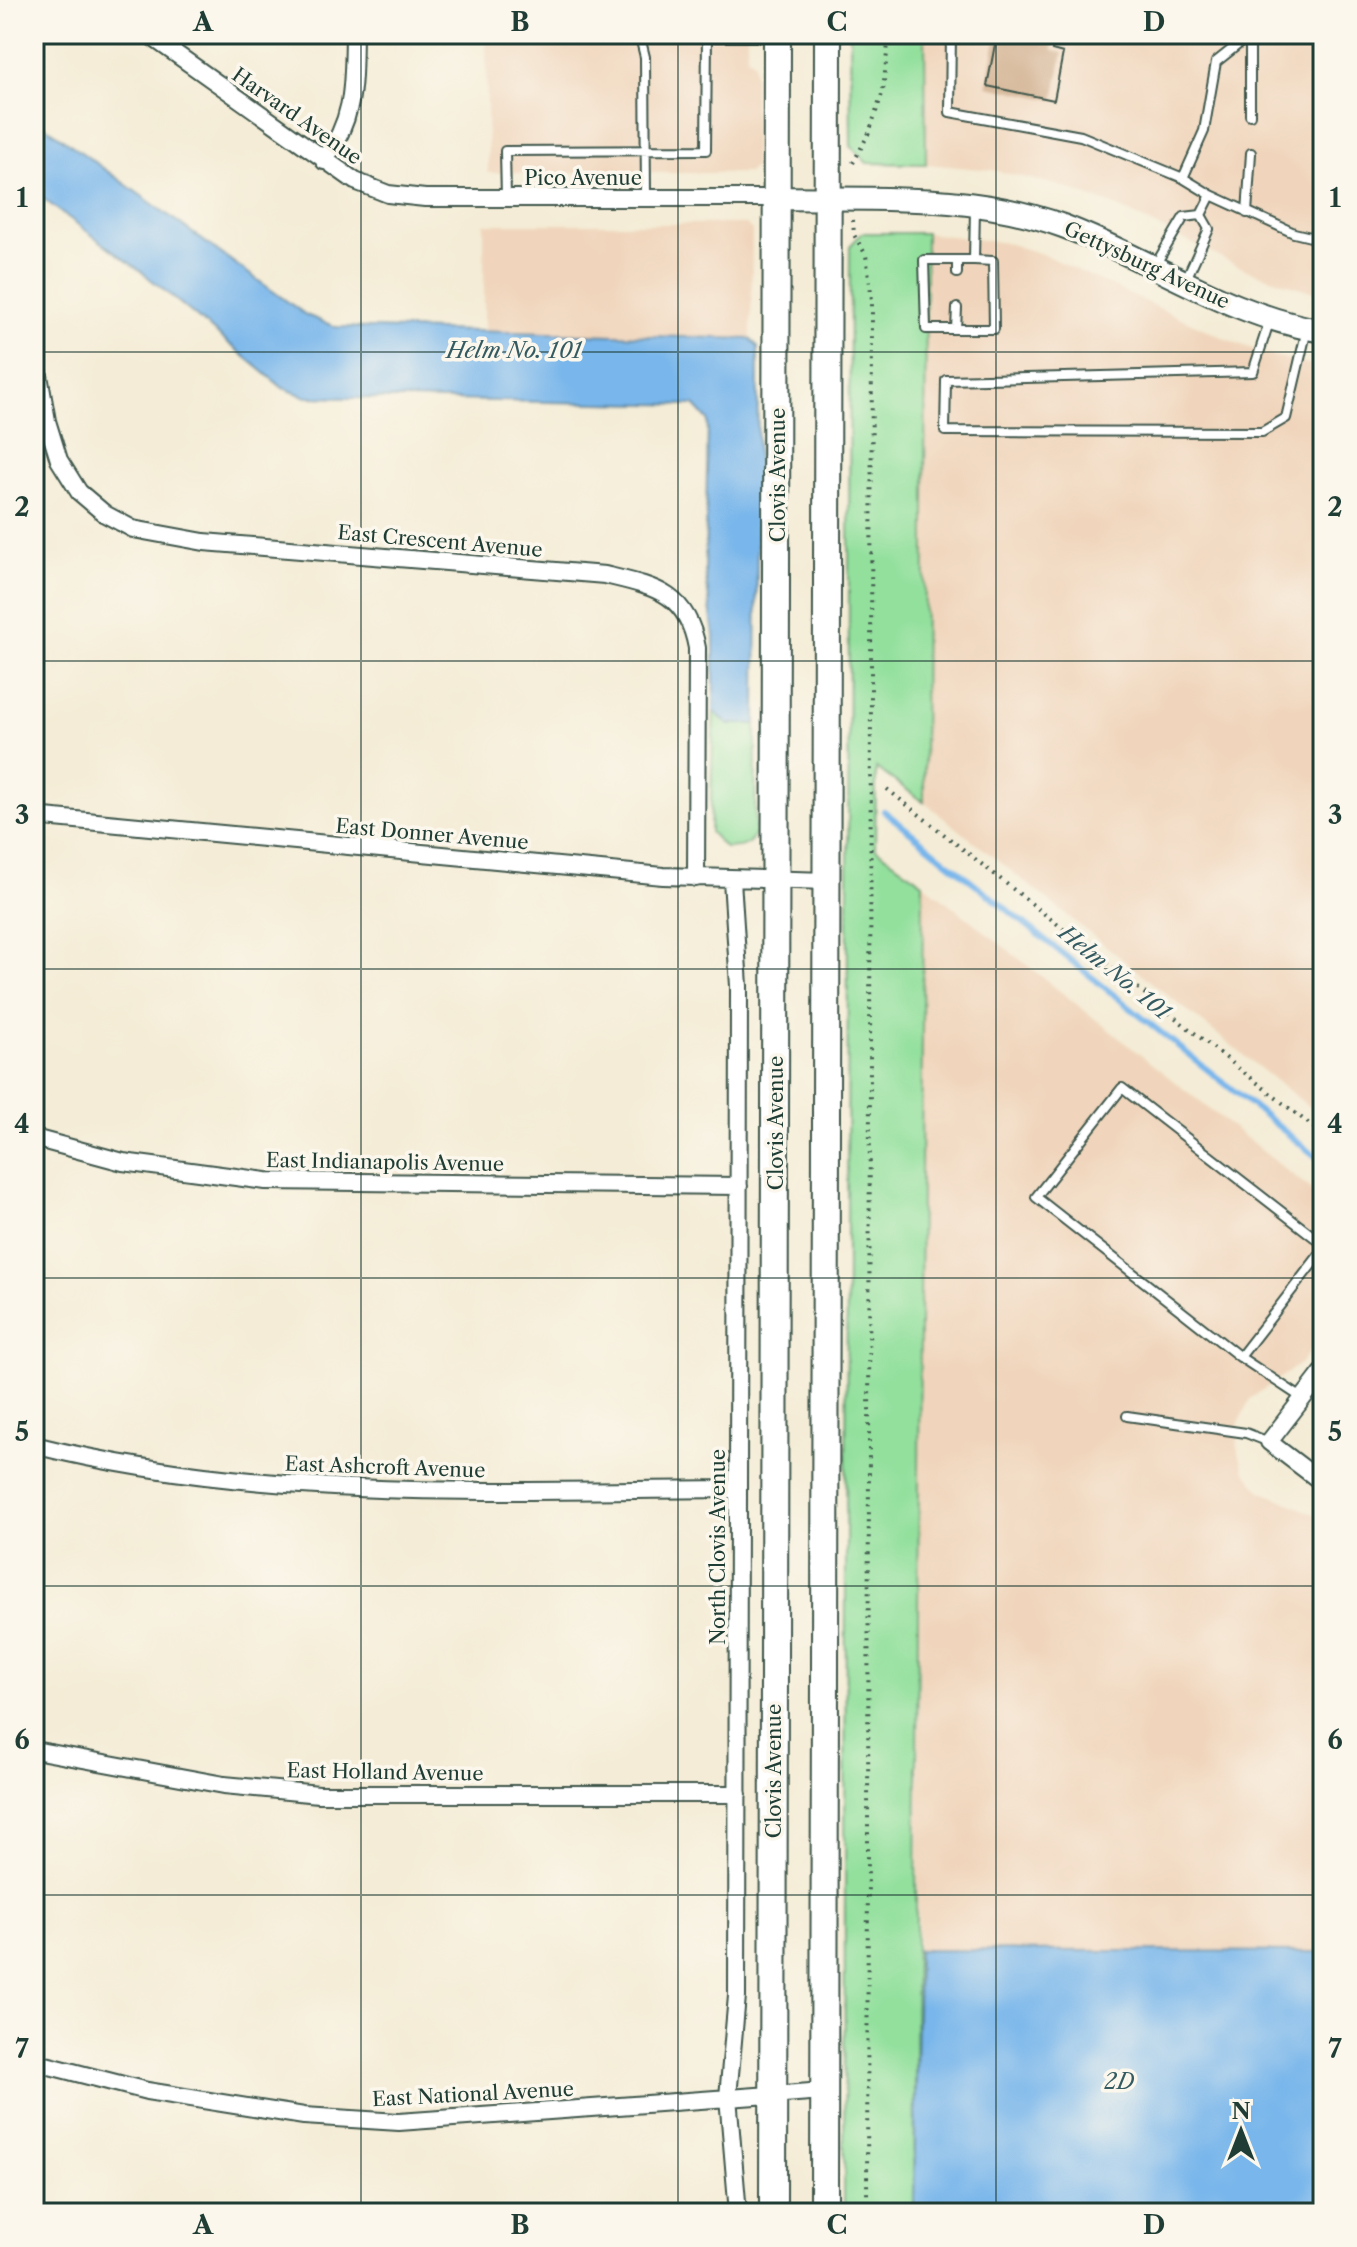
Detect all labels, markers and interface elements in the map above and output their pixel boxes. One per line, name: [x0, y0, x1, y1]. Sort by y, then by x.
text: A: [192, 6, 214, 38]
text: B: [510, 6, 530, 38]
text: C: [827, 6, 847, 38]
text: D: [1143, 6, 1165, 38]
street label: Harvard Avenue: [228, 62, 366, 170]
street label: Pico Avenue: [524, 166, 642, 190]
text: 1: [16, 182, 28, 214]
text: 1: [1329, 182, 1341, 214]
street label: Gettysburg Avenue: [1060, 216, 1234, 314]
water label: Helm No. 101: [444, 337, 583, 364]
street label: Clovis Avenue: [766, 408, 790, 542]
text: 2: [14, 491, 30, 523]
text: 2: [1327, 491, 1343, 523]
street label: East Crescent Avenue: [336, 520, 544, 562]
text: 3: [15, 799, 29, 831]
text: 3: [1328, 799, 1342, 831]
street label: East Donner Avenue: [334, 814, 530, 854]
water label: Helm No. 101: [1052, 918, 1177, 1026]
street label: Clovis Avenue: [764, 1056, 788, 1190]
text: 4: [14, 1108, 30, 1140]
text: 4: [1327, 1108, 1343, 1140]
street label: East Indianapolis Avenue: [266, 1148, 504, 1176]
text: 5: [15, 1416, 29, 1448]
text: 5: [1328, 1416, 1342, 1448]
street label: North Clovis Avenue: [706, 1449, 730, 1645]
street label: East Ashcroft Avenue: [284, 1452, 486, 1482]
street label: Clovis Avenue: [762, 1704, 786, 1838]
text: 6: [14, 1724, 30, 1756]
text: 6: [1327, 1724, 1343, 1756]
street label: East Holland Avenue: [286, 1758, 484, 1786]
text: 7: [15, 2033, 29, 2065]
text: 7: [1328, 2033, 1342, 2065]
water label: 2D: [1104, 2068, 1135, 2095]
street label: East National Avenue: [372, 2077, 574, 2111]
north arrow: [1201, 2091, 1281, 2171]
text: N: [1231, 2098, 1251, 2125]
text: A: [192, 2209, 214, 2241]
text: B: [510, 2209, 530, 2241]
text: C: [827, 2209, 847, 2241]
text: D: [1143, 2209, 1165, 2241]

